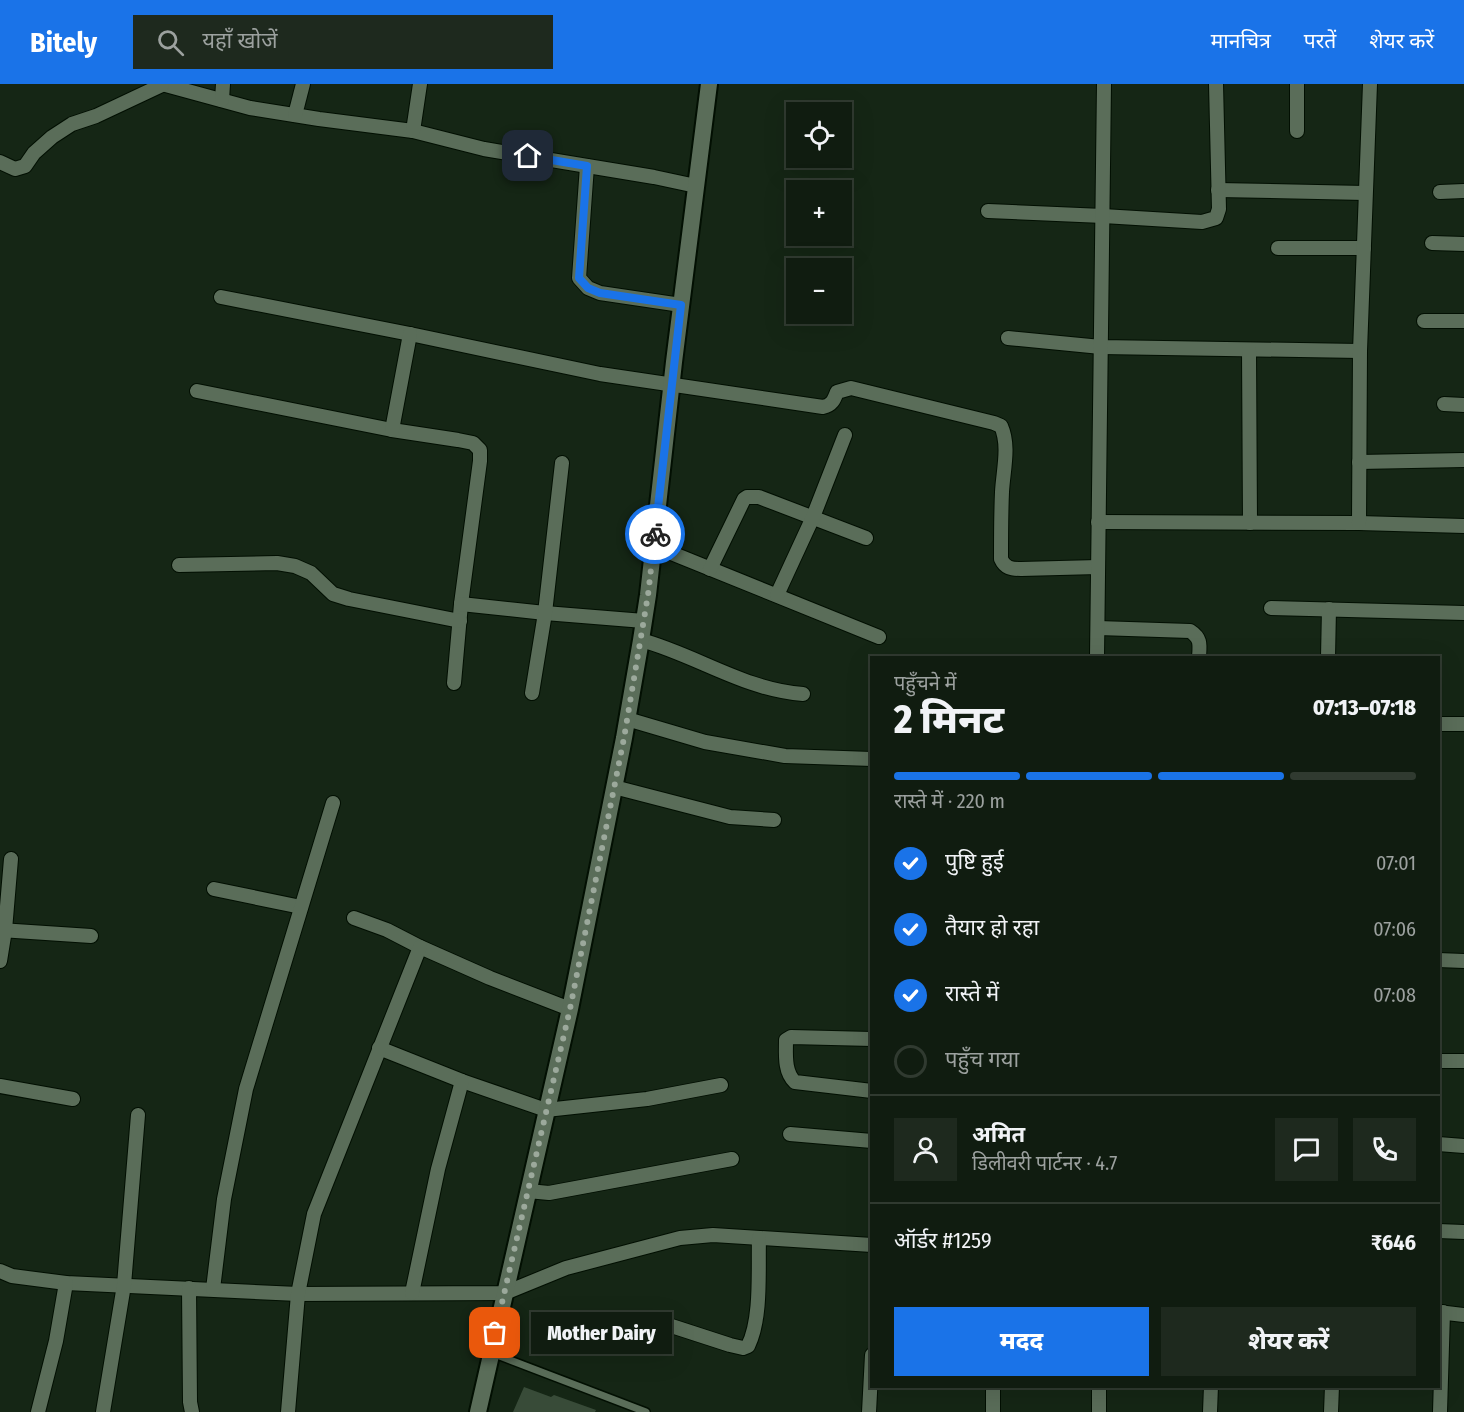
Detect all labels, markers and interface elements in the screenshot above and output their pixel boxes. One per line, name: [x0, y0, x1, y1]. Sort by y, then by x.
search box: [133, 15, 553, 69]
text: Bitely: [30, 26, 97, 59]
icon: search: [154, 26, 187, 59]
text: यहाँ खोजें: [202, 27, 278, 54]
text: मानचित्र: [1211, 28, 1271, 54]
text: परतें: [1304, 28, 1336, 54]
text: शेयर करें: [1369, 28, 1434, 54]
map controls: [786, 102, 852, 324]
button: locate: [786, 102, 852, 168]
pin: [502, 130, 553, 181]
icon: home: [511, 139, 544, 172]
button: +: [786, 180, 852, 246]
button: −: [786, 258, 852, 324]
courier: [625, 504, 685, 564]
icon: bike: [639, 518, 672, 551]
text: पहुँचने में: [894, 671, 956, 695]
text: 07:13–07:18: [1313, 694, 1416, 721]
text: 2 मिनट: [894, 697, 1004, 743]
text: रास्ते में · 220 m: [894, 789, 1005, 813]
icon: check: [894, 847, 927, 880]
text: पुष्टि हुई: [945, 848, 1004, 875]
text: 07:01: [1376, 851, 1416, 875]
icon: check: [894, 913, 927, 946]
text: तैयार हो रहा: [945, 914, 1039, 941]
text: 07:06: [1373, 917, 1416, 941]
icon: check: [894, 979, 927, 1012]
text: रास्ते में: [945, 980, 999, 1007]
text: 07:08: [1373, 983, 1416, 1007]
text: पहुँच गया: [945, 1046, 1019, 1073]
button: person: [894, 1118, 957, 1181]
button: chat: [1275, 1118, 1338, 1181]
button: phone: [1353, 1118, 1416, 1181]
text: अमित: [972, 1121, 1025, 1148]
text: डिलीवरी पार्टनर · 4.7: [972, 1151, 1117, 1175]
text: ऑर्डर #1259: [894, 1227, 992, 1254]
text: ₹646: [1371, 1229, 1416, 1256]
pin: [469, 1307, 520, 1358]
button: मदद: [894, 1307, 1149, 1376]
button: शेयर करें: [1161, 1307, 1416, 1376]
callout: Mother Dairy: [531, 1312, 672, 1354]
icon: bag: [478, 1316, 511, 1349]
text: Mother Dairy: [547, 1321, 656, 1345]

